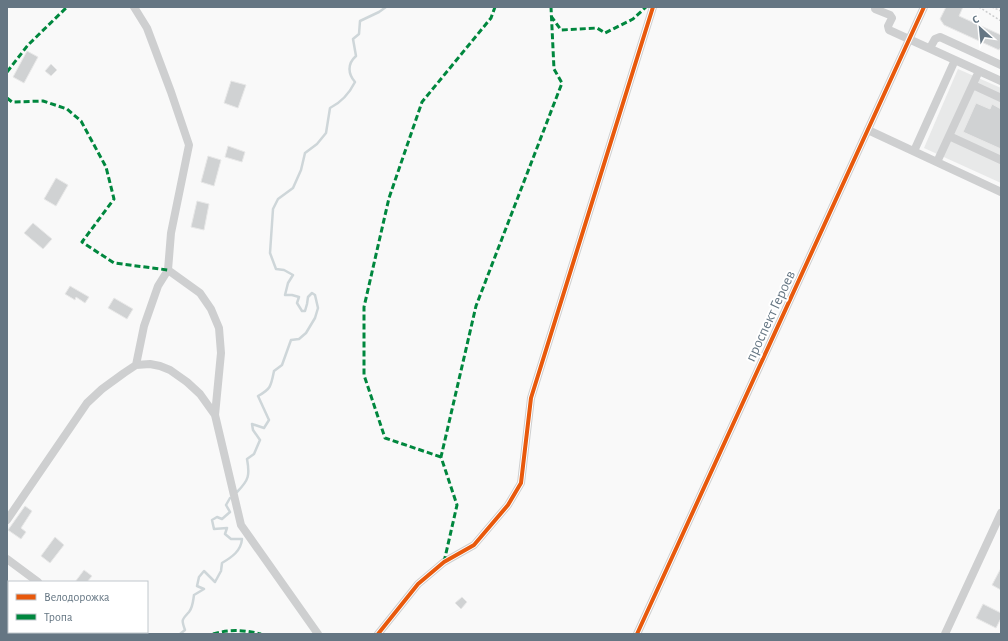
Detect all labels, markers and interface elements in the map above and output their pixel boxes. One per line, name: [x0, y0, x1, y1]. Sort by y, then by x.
north arrow: [960, 8, 1000, 48]
text: С: [970, 13, 981, 26]
street label: проспект Героев: [743, 268, 798, 364]
legend: [8, 581, 148, 633]
text: Велодорожка: [44, 591, 110, 603]
text: Тропа: [44, 611, 73, 623]

